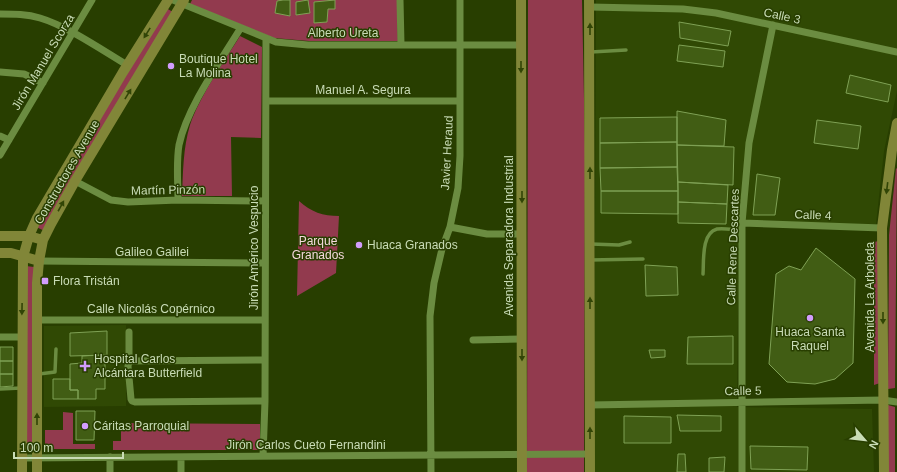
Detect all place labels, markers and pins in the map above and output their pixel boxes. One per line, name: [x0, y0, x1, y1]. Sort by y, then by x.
place label: Boutique Hotel La Molina: [179, 52, 258, 80]
marker: Boutique Hotel La Molina: [166, 61, 176, 71]
place label: Huaca Granados: [367, 238, 458, 252]
marker: Huaca Granados: [354, 240, 364, 250]
place label: Flora Tristán: [53, 274, 120, 288]
marker: Flora Tristán: [40, 276, 50, 286]
marker: Huaca Santa Raquel: [805, 313, 815, 323]
place label: Huaca Santa Raquel: [775, 325, 845, 353]
place label: Hospital Carlos Alcántara Butterfield: [94, 352, 202, 380]
marker: Hospital Carlos Alcántara Butterfield: [79, 360, 91, 372]
place label: Cáritas Parroquial: [93, 419, 189, 433]
marker: Cáritas Parroquial: [80, 421, 90, 431]

